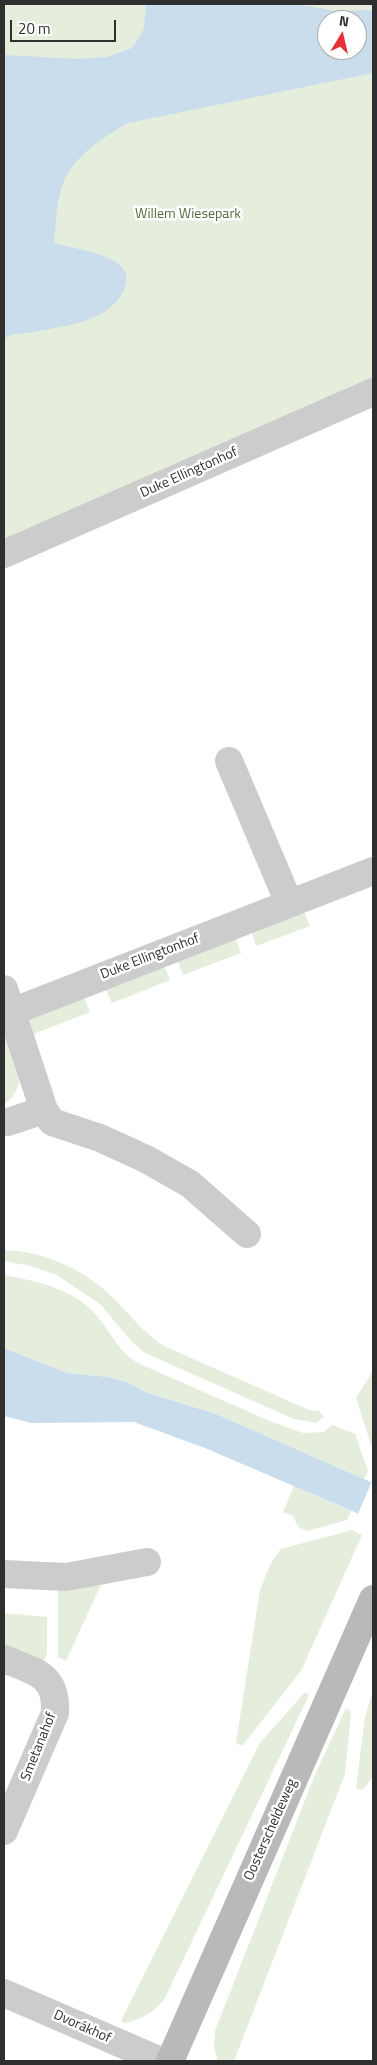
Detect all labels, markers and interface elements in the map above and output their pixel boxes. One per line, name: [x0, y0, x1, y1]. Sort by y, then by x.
scale bar: [12, 10, 119, 42]
north arrow: [317, 10, 367, 60]
text: N: [338, 10, 351, 32]
text: 20 m: [18, 17, 51, 40]
park label: Willem Wiesepark: [135, 207, 241, 223]
street label: Duke Ellingtonhof: [138, 444, 240, 502]
street label: Duke Ellingtonhof: [98, 930, 202, 984]
street label: Smetanahof: [18, 1710, 60, 1784]
street label: Oosterscheldeweg: [241, 1776, 301, 1884]
street label: Dvorákhof: [51, 2007, 113, 2047]

